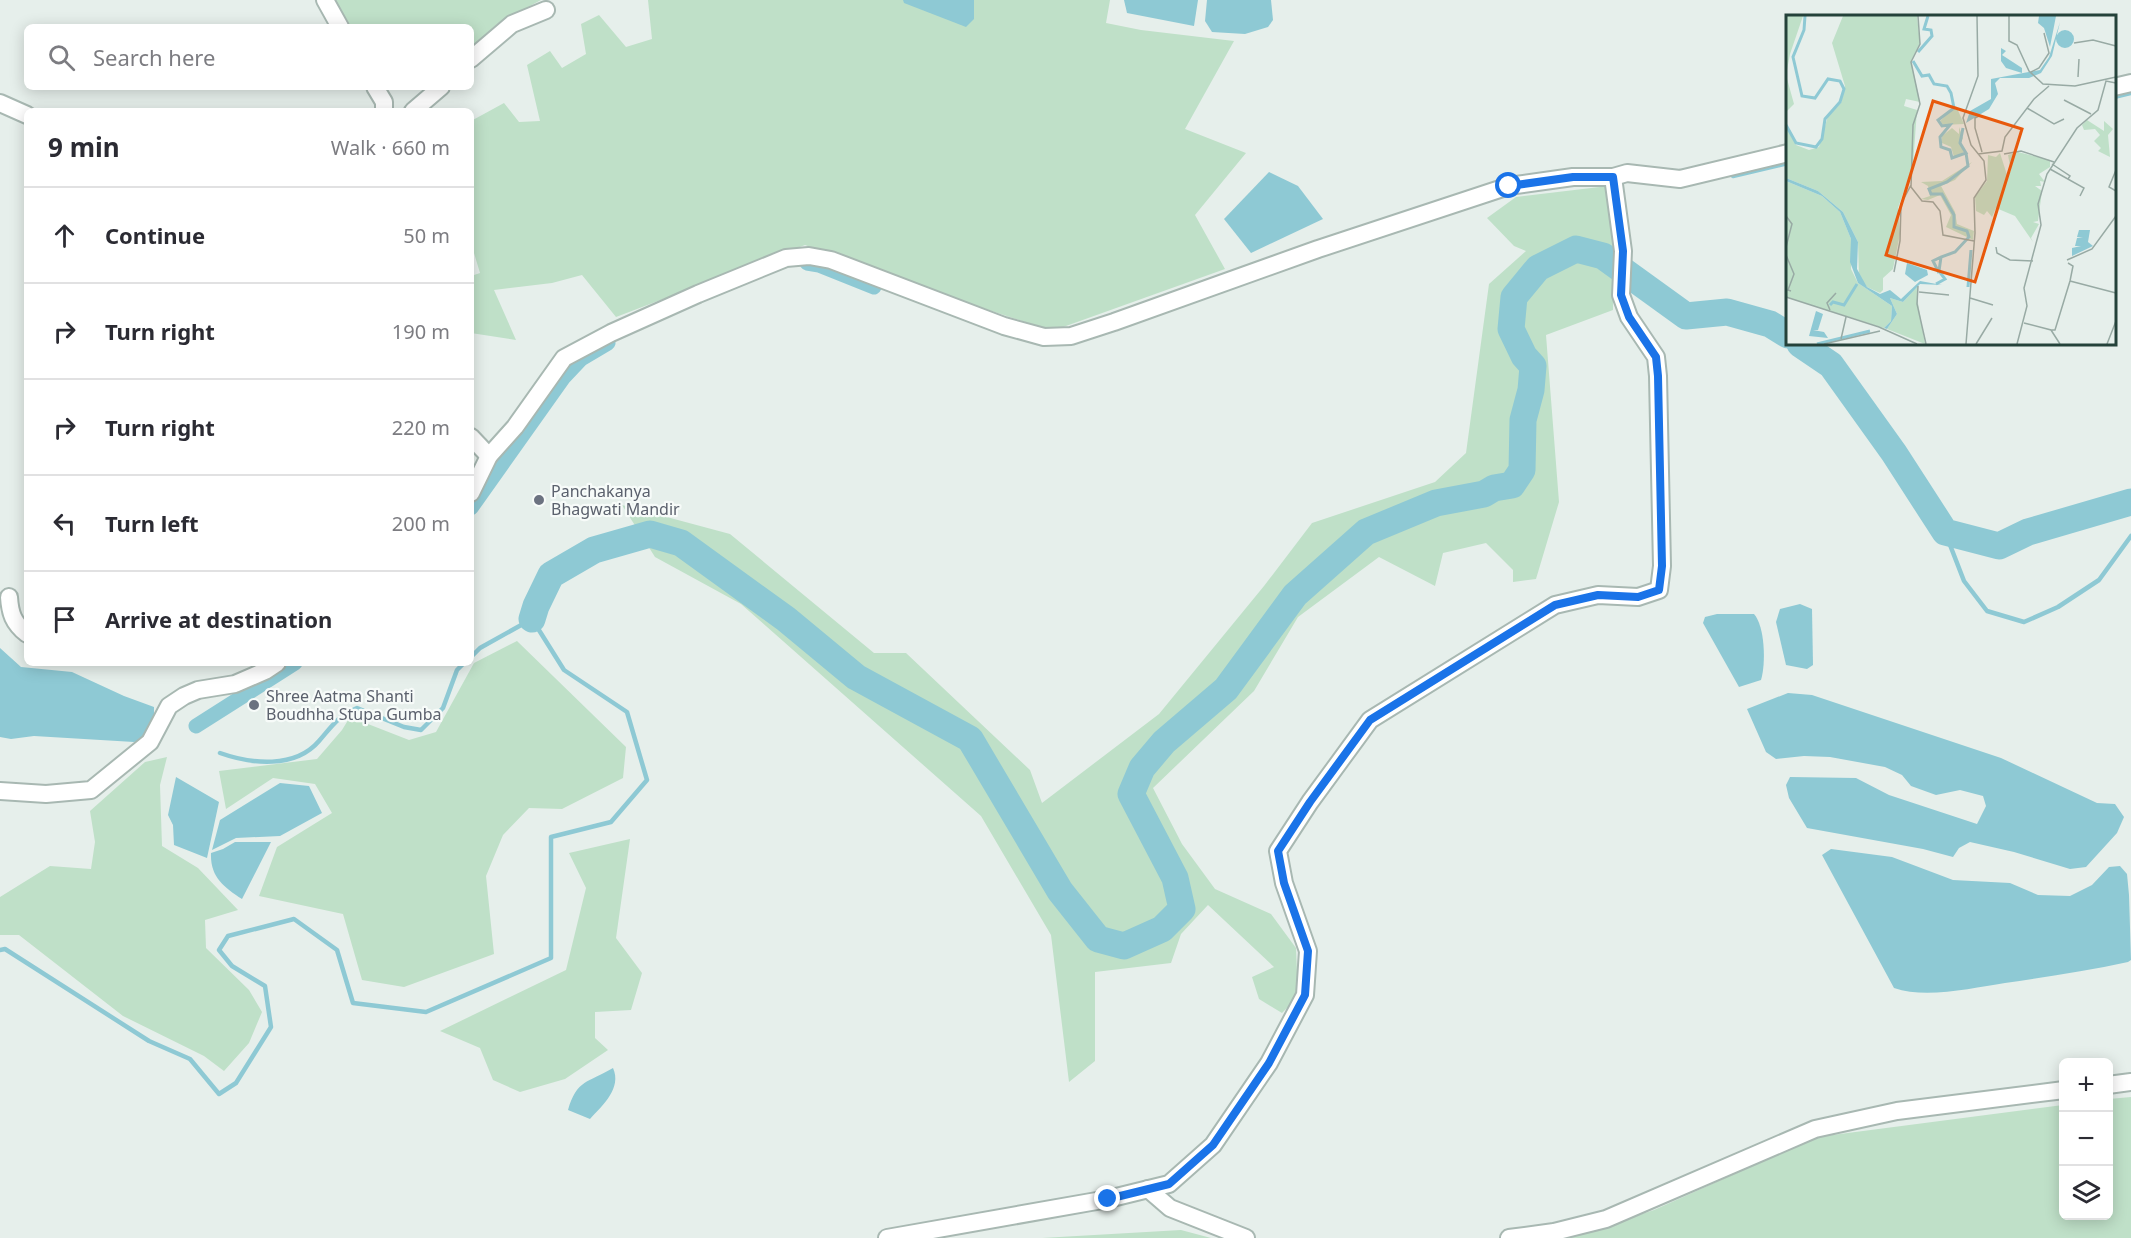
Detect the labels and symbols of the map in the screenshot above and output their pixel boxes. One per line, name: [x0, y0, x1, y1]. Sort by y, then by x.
inset map: [1786, 15, 2116, 345]
route start: [1495, 172, 1521, 198]
place label: Panchakanya Bhagwati Mandir: [551, 480, 680, 520]
marker: Panchakanya Bhagwati Mandir: [532, 493, 546, 507]
place label: Shree Aatma Shanti Boudhha Stupa Gumba: [266, 685, 441, 725]
marker: Shree Aatma Shanti Boudhha Stupa Gumba: [247, 698, 261, 712]
route end: [1094, 1185, 1120, 1211]

